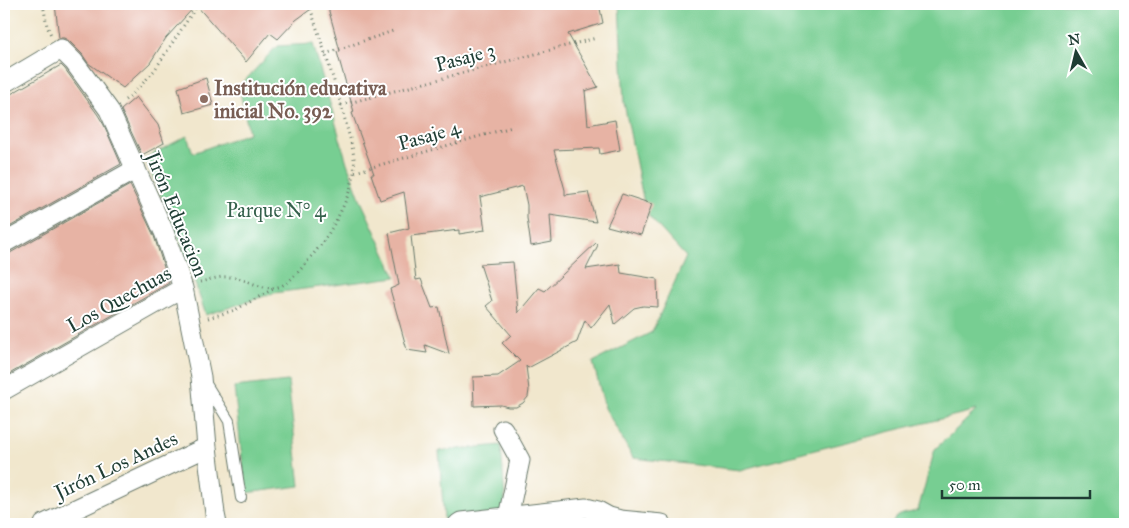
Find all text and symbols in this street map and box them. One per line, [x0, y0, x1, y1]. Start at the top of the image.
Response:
north arrow [1052, 28, 1102, 78]
text: N [1067, 30, 1081, 49]
street label: Pasaje 3 [433, 38, 497, 76]
place label: Institución educativa inicial No. 392 [214, 76, 387, 124]
marker: Institución educativa inicial No. 392 [198, 93, 210, 105]
street label: Pasaje 4 [395, 114, 464, 155]
street label: Jirón Educacion [139, 146, 213, 281]
park label: Parque N° 4 [226, 198, 327, 223]
street label: Los Quechuas [63, 260, 175, 338]
street label: Jirón Los Andes [49, 426, 182, 506]
scale bar [942, 468, 1089, 500]
text: 50 m [949, 476, 981, 494]

